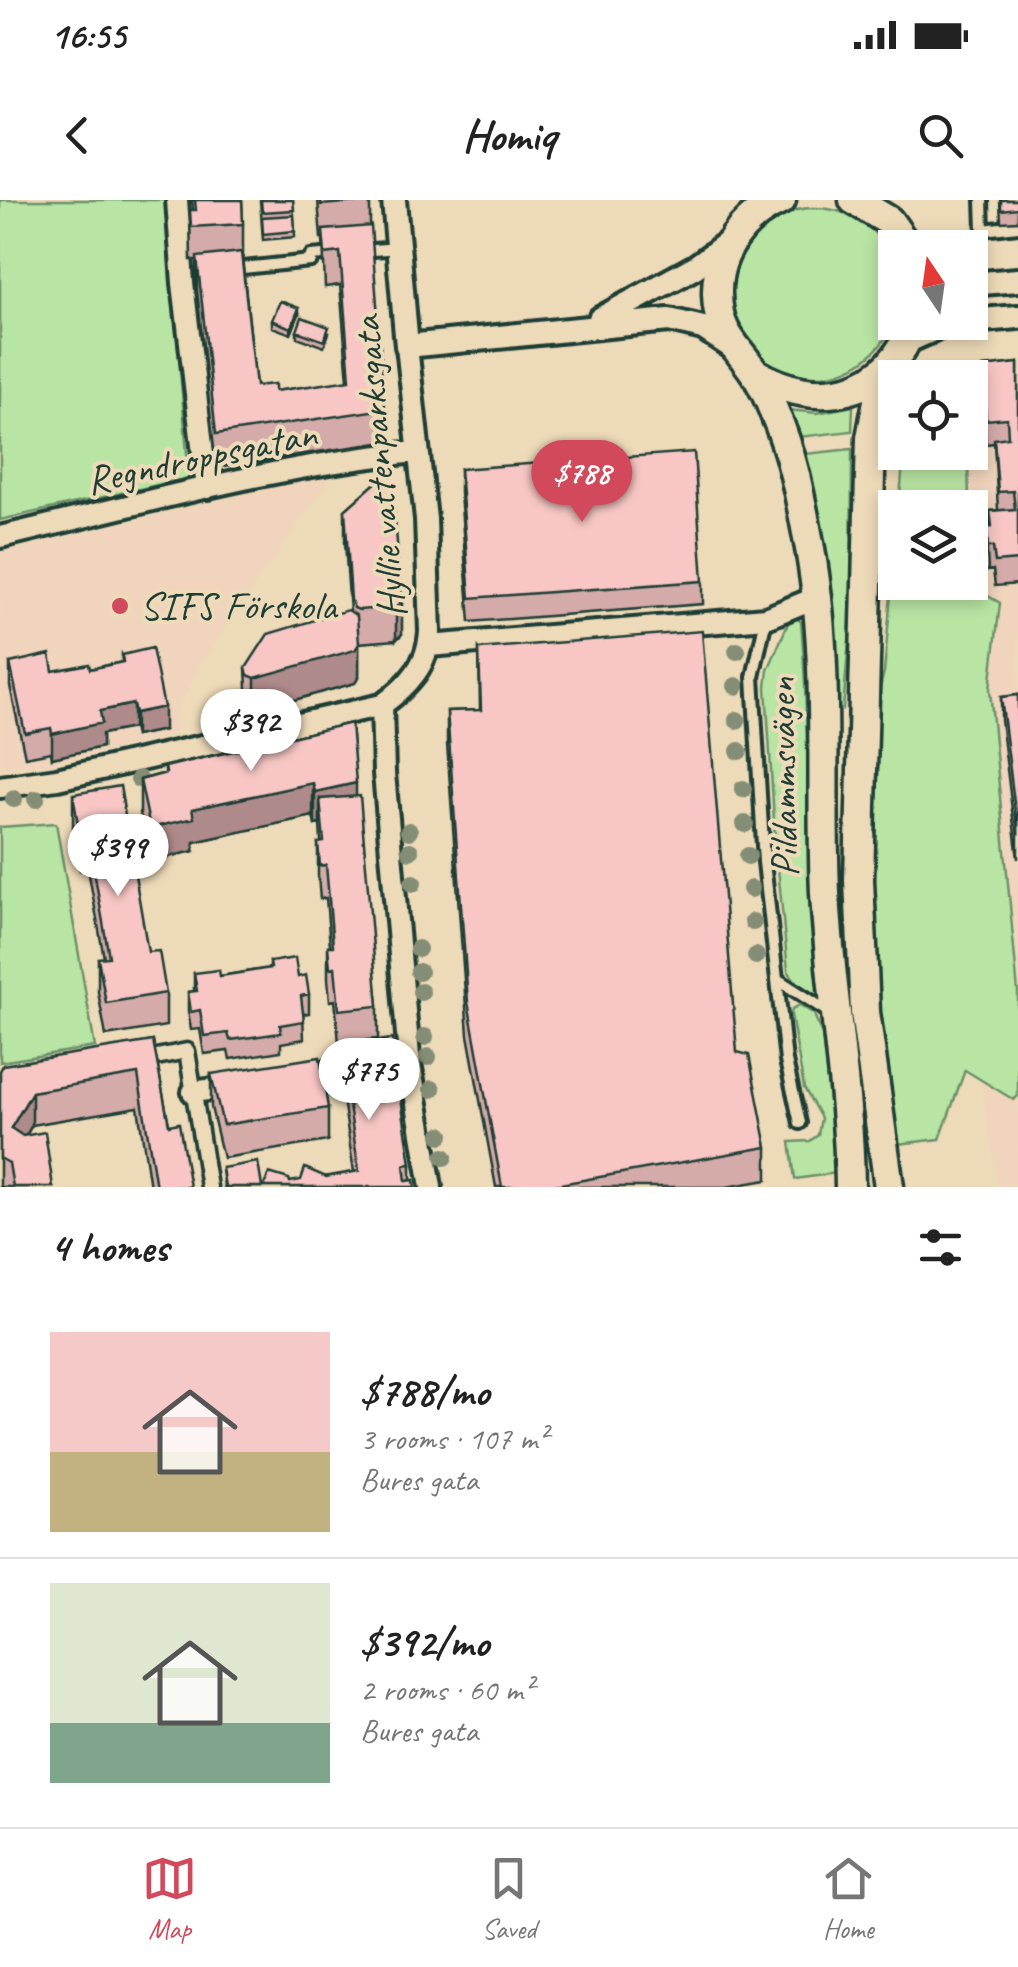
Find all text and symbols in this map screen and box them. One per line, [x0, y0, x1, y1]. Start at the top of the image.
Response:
text: 16:55 [50, 12, 126, 59]
text: Homiq [462, 107, 556, 164]
icon: back [50, 108, 105, 163]
icon: search [913, 108, 968, 163]
north arrow [878, 230, 988, 340]
map controls [878, 230, 988, 600]
street label: Hyllie vattenparksgata [341, 312, 417, 620]
button: locate [878, 360, 988, 470]
street label: Regndroppsgatan [81, 408, 321, 506]
pin: $788 [523, 440, 641, 525]
text: $788 [553, 452, 611, 493]
button: layers [878, 490, 988, 600]
place label: SIFS Förskola [140, 581, 339, 631]
marker: SIFS Förskola [109, 595, 131, 617]
street label: Pildammsvägen [756, 676, 810, 877]
pin: $392 [192, 689, 310, 774]
text: $392 [222, 701, 280, 742]
pin: $399 [59, 814, 177, 899]
text: $399 [90, 826, 146, 867]
pin: $775 [310, 1038, 428, 1123]
text: $775 [341, 1050, 397, 1091]
icon: filters [913, 1220, 968, 1275]
text: 4 homes [50, 1221, 169, 1274]
text: $788/mo [360, 1365, 489, 1418]
icon: home [130, 1372, 250, 1492]
text: 3 rooms · 107 m² [360, 1418, 547, 1459]
text: Bures gata [360, 1459, 478, 1500]
text: $392/mo [360, 1616, 489, 1669]
icon: home [130, 1623, 250, 1743]
text: 2 rooms · 60 m² [360, 1669, 533, 1710]
text: Bures gata [360, 1710, 478, 1751]
tab: Map [142, 1851, 197, 1946]
tab: Saved [481, 1851, 536, 1946]
tab: Home [821, 1851, 876, 1946]

